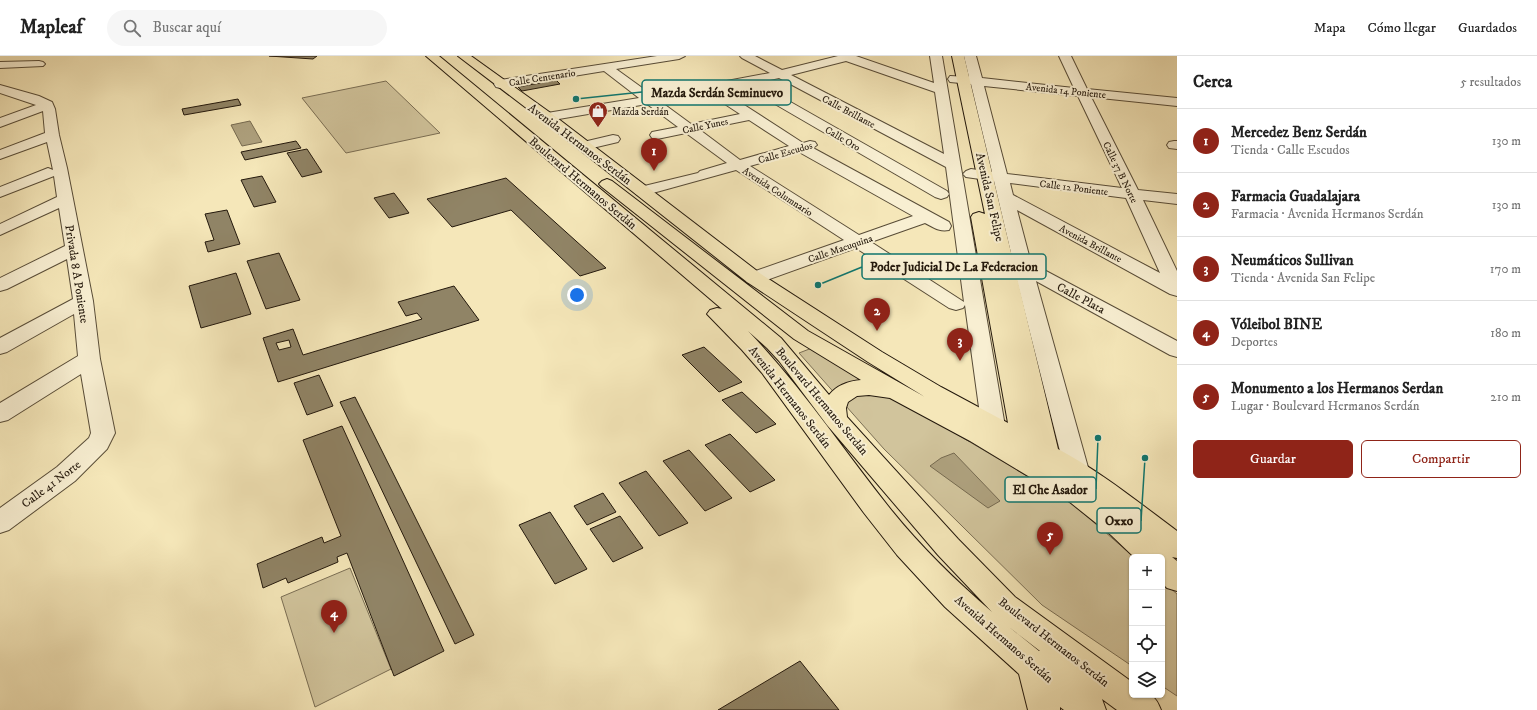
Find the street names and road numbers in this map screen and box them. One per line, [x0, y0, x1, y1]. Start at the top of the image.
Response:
street label: Calle Centenario [508, 67, 576, 89]
street label: Avenida 14 Poniente [1025, 81, 1106, 101]
street label: Calle Brillante [820, 93, 877, 131]
street label: Avenida Hermanos Serdán [525, 101, 635, 189]
street label: Calle Yunes [681, 115, 730, 137]
street label: Calle Oro [823, 124, 862, 154]
street label: Boulevard Hermanos Serdán [526, 134, 640, 233]
street label: Calle Escudos [757, 139, 814, 166]
street label: Calle 37 B Norte [1100, 140, 1140, 205]
street label: Avenida San Felipe [972, 151, 1007, 243]
street label: Avenida Columnario [740, 165, 815, 219]
street label: Calle 12 Poniente [1039, 178, 1109, 198]
street label: Avenida Brillante [1057, 222, 1124, 265]
street label: Privada 8 A Poniente [61, 224, 92, 324]
street label: Calle Macuquina [806, 232, 875, 266]
street label: Calle Plata [1054, 280, 1108, 318]
street label: Avenida Hermanos Serdán [745, 343, 835, 452]
street label: Boulevard Hermanos Serdán [772, 344, 872, 459]
street label: Calle 41 Norte [19, 457, 84, 512]
street label: Avenida Hermanos Serdán [951, 592, 1057, 687]
street label: Boulevard Hermanos Serdán [995, 595, 1113, 691]

